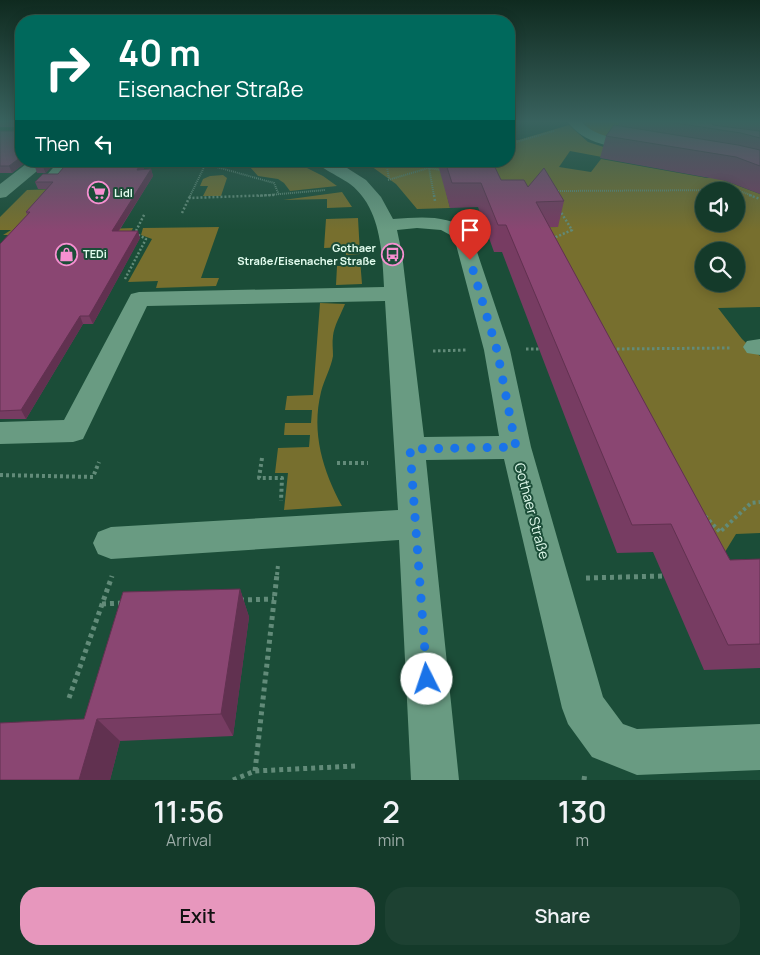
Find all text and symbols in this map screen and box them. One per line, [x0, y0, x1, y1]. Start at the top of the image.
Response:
text: 40 m [118, 29, 201, 77]
icon: right [35, 35, 100, 100]
text: Eisenacher Straße [118, 74, 304, 104]
icon: left [90, 130, 118, 158]
text: Then [35, 131, 80, 157]
supermarket icon: Lidl [86, 181, 110, 205]
map controls [695, 182, 745, 292]
button: sound [695, 182, 745, 232]
place label: Lidl [114, 185, 133, 200]
pin [449, 209, 491, 260]
icon: arrive [456, 216, 484, 244]
place label: Gothaer Straße/Eisenacher Straße [237, 240, 377, 268]
shop icon: TEDi [55, 242, 79, 266]
bus stop icon: Gothaer Straße/Eisenacher Straße [380, 242, 404, 266]
button: search [695, 242, 745, 292]
place label: TEDi [83, 246, 107, 261]
street label: Gothaer Straße [510, 460, 555, 561]
position arrow [400, 652, 452, 704]
text: 11:56 [153, 791, 225, 832]
text: 2 [382, 791, 400, 832]
text: 130 [558, 791, 607, 832]
text: Arrival [166, 829, 212, 851]
text: min [378, 829, 405, 851]
text: m [575, 829, 589, 851]
button: Exit [20, 887, 375, 945]
button: Share [385, 887, 740, 945]

